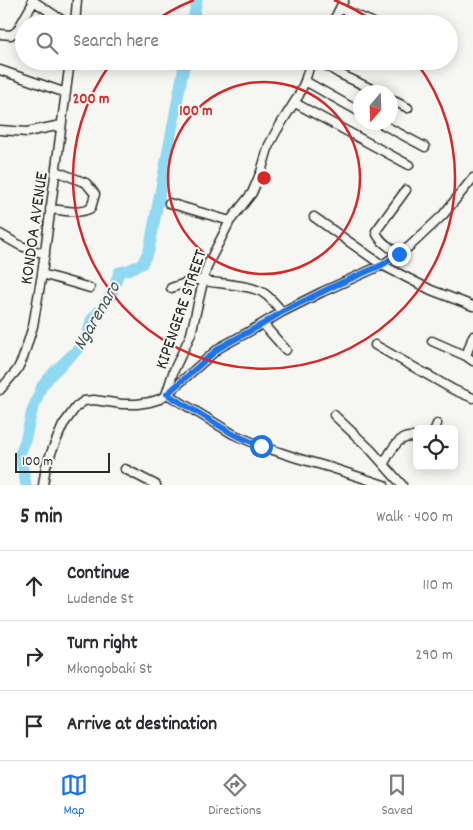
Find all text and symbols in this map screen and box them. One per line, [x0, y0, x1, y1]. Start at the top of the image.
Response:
search box [15, 15, 458, 70]
icon: search [33, 29, 61, 57]
text: Search here [73, 29, 159, 56]
north arrow [353, 85, 398, 130]
text: 200 m [73, 89, 109, 111]
text: 100 m [179, 101, 213, 123]
centre of rings [255, 169, 273, 187]
street label: KONDOA AVENUE [15, 170, 56, 286]
route end [388, 243, 411, 266]
street label: KIPENGERE STREET [150, 247, 215, 373]
water label: Ngarenaro [68, 276, 129, 356]
map controls [413, 425, 458, 470]
button: locate [413, 425, 458, 470]
route start [250, 435, 273, 458]
scale bar [15, 450, 110, 473]
text: 100 m [22, 452, 53, 472]
text: 5 min [20, 503, 63, 533]
text: Walk · 400 m [376, 506, 453, 529]
text: Continue [67, 561, 129, 588]
icon: ahead [20, 572, 48, 600]
text: 110 m [423, 574, 453, 597]
text: Ludende St [67, 588, 134, 611]
text: Turn right [67, 631, 138, 658]
icon: right [20, 642, 48, 670]
text: 290 m [415, 644, 453, 667]
text: Mkongobaki St [67, 658, 152, 681]
icon: arrive [20, 712, 48, 740]
text: Arrive at destination [67, 712, 217, 739]
tab: Map [60, 771, 88, 821]
tab: Directions [208, 771, 261, 821]
tab: Saved [382, 771, 413, 821]

